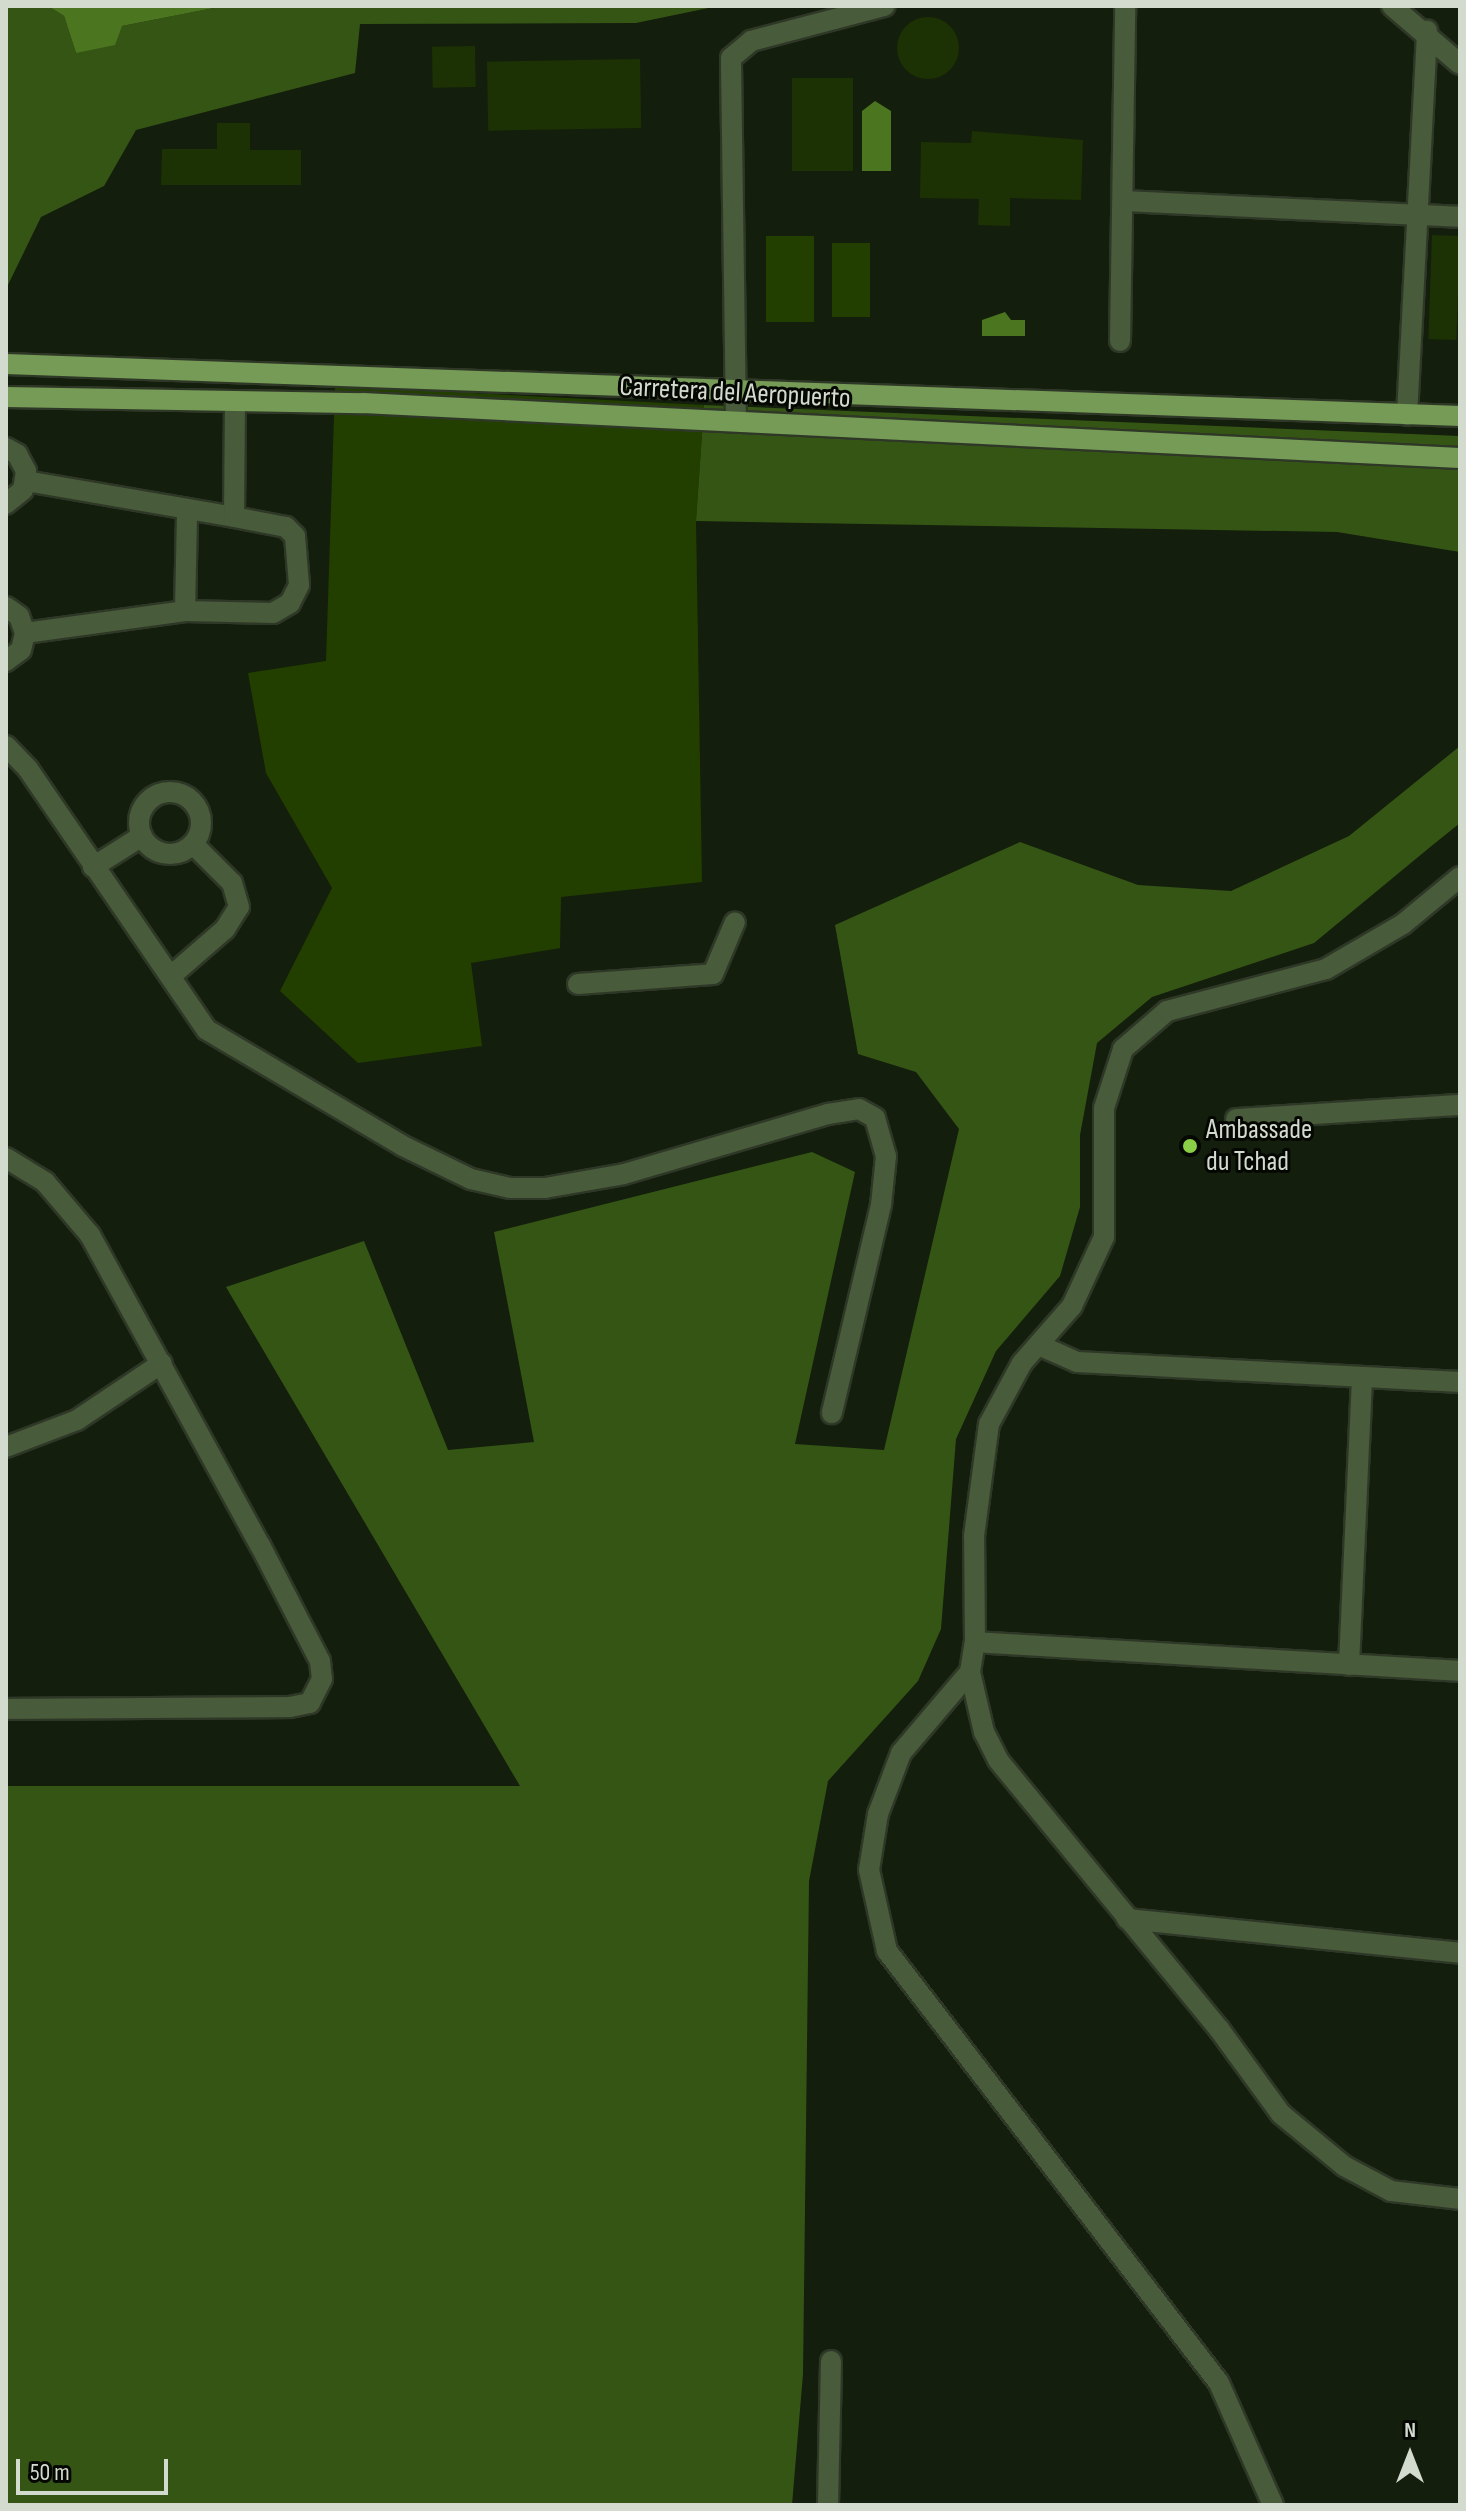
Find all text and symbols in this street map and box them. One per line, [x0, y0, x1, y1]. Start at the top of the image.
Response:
street label: Carretera del Aeropuerto [619, 370, 851, 416]
place label: Ambassade du Tchad [1206, 1113, 1312, 1179]
marker: Ambassade du Tchad [1181, 1137, 1199, 1155]
north arrow [1370, 2415, 1450, 2495]
text: N [1404, 2417, 1416, 2444]
scale bar [20, 2443, 172, 2493]
text: 50 m [30, 2458, 70, 2487]

